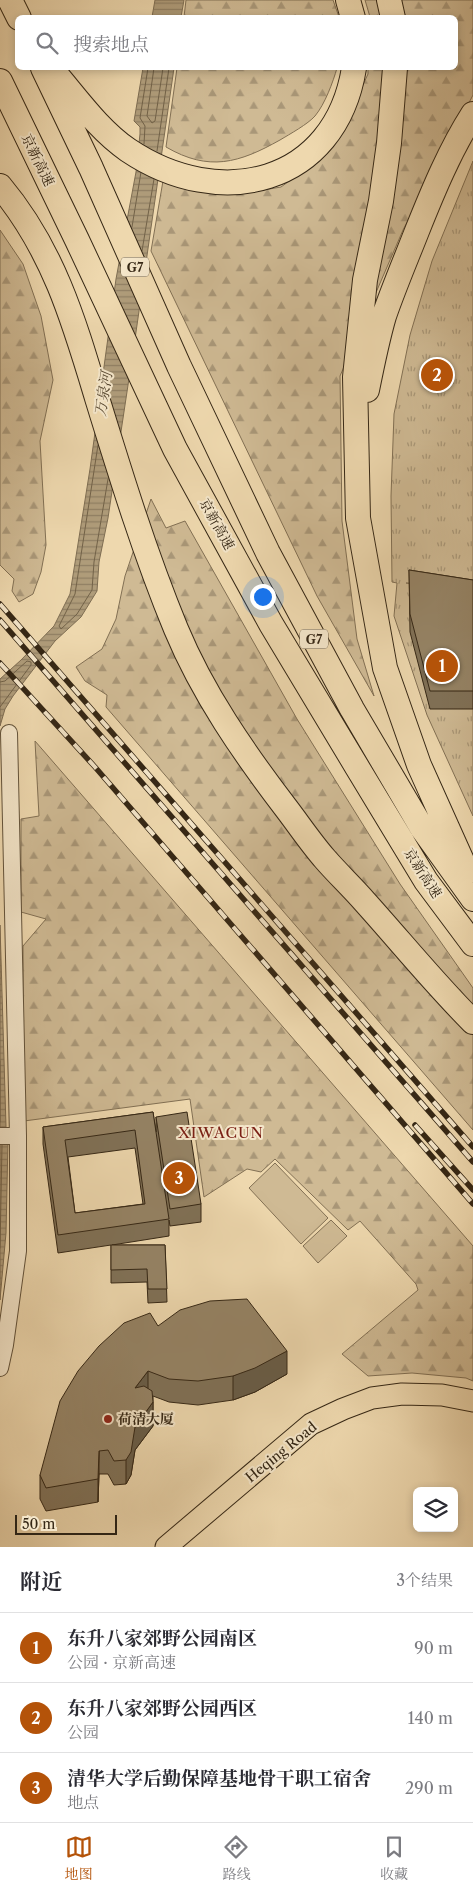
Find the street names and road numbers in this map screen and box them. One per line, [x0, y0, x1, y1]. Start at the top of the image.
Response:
street label: 京新高速 [18, 131, 58, 189]
road number: G7 [121, 258, 149, 276]
street label: 京新高速 [196, 495, 238, 553]
road number: G7 [300, 630, 328, 648]
street label: 京新高速 [400, 845, 446, 901]
street label: Heqing Road [242, 1417, 321, 1486]

